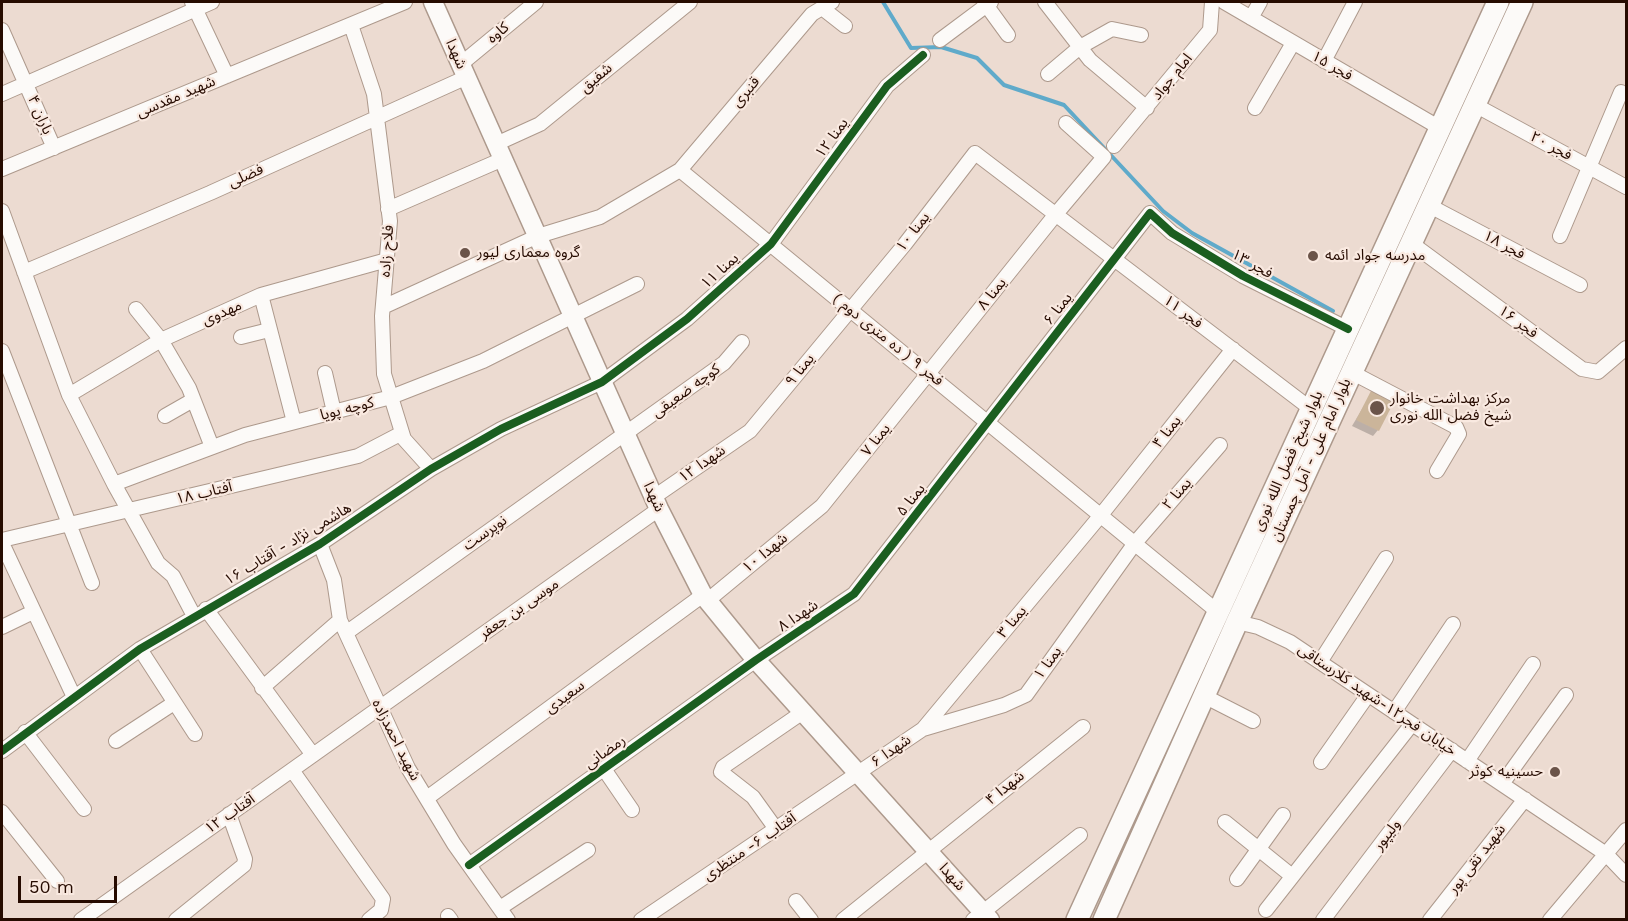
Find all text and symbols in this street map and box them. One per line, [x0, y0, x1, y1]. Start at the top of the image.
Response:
street label: کاوه [483, 19, 513, 47]
street label: شهدا [441, 36, 471, 72]
street label: فجر ۱۵ [1308, 47, 1356, 85]
street label: امام جواد [1148, 50, 1196, 104]
street label: شفیق [576, 59, 616, 97]
street label: شهید مقدسی [134, 72, 218, 122]
street label: قنبری [728, 73, 764, 111]
street label: باران ۴ [23, 93, 57, 137]
street label: یمنا ۱۲ [812, 115, 852, 161]
street label: فجر ۲۰ [1527, 128, 1575, 164]
street label: فضلی [226, 160, 266, 192]
street label: یمنا ۱۰ [892, 209, 934, 255]
street label: فلاح زاده [376, 224, 398, 278]
street label: فجر ۱۸ [1480, 227, 1528, 263]
place label: گروه معماری لیور [477, 244, 580, 262]
street label: فجر ۱۳ [1228, 245, 1276, 283]
marker: گروه معماری لیور [458, 246, 472, 260]
place label: مدرسه جواد ائمه [1325, 247, 1425, 265]
street label: یمنا ۱۱ [697, 249, 743, 293]
marker: مدرسه جواد ائمه [1306, 249, 1320, 263]
street label: یمنا ۸ [974, 274, 1010, 314]
street label: یمنا ۶ [1040, 289, 1076, 329]
street label: فجر ۹ ( ده متری دوم ) [829, 290, 947, 390]
street label: فجر ۱۱ [1160, 291, 1206, 333]
street label: مهدوی [199, 296, 245, 330]
street label: فجر ۱۶ [1495, 302, 1541, 342]
street label: یمنا ۹ [782, 350, 818, 390]
street label: کوچه ضعیقی [648, 360, 724, 422]
street label: بلوار امام علی - آمل چمستان [1267, 376, 1355, 544]
street label: بلوار شیخ فضل الله نوری [1249, 388, 1327, 534]
place label: مرکز بهداشت خانوار شیخ فضل الله نوری [1390, 390, 1512, 425]
street label: کوچه پویا [318, 394, 376, 424]
marker: مرکز بهداشت خانوار شیخ فضل الله نوری [1368, 399, 1386, 417]
street label: یمنا ۴ [1149, 412, 1185, 452]
street label: یمنا ۷ [858, 420, 894, 460]
street label: شهدا ۱۲ [675, 441, 729, 487]
street label: یمنا ۲ [1158, 474, 1196, 514]
street label: آفتاب ۱۸ [174, 478, 234, 508]
street label: شهدا [639, 479, 669, 515]
street label: یمنا ۵ [893, 480, 929, 520]
street label: هاشمی نژاد - آقتاب ۱۶ [221, 499, 355, 589]
street label: نوپرست [460, 512, 510, 554]
street label: شهدا ۱۰ [739, 529, 791, 577]
street label: موسی بن جعفر [476, 575, 562, 643]
street label: شهدا ۸ [774, 596, 822, 636]
street label: یمنا ۳ [993, 602, 1031, 642]
street label: خيابان فجر۱۲-شهيد كلارستاقی [1294, 640, 1460, 760]
street label: یمنا ۱ [1030, 643, 1066, 683]
street label: سعیدی [542, 677, 588, 717]
street label: شهید احمدزاده [368, 696, 424, 784]
street label: رمضانی [581, 731, 629, 773]
street label: شهدا ۶ [868, 731, 914, 771]
place label: حسینیه کوثر [1469, 763, 1543, 781]
marker: حسینیه کوثر [1548, 765, 1562, 779]
street label: شهدا ۴ [982, 767, 1028, 809]
street label: آفتاب ۱۲ [201, 790, 259, 838]
street label: آفتاب ۶- منتظری [700, 809, 800, 885]
street label: ولیپور [1369, 816, 1405, 854]
street label: شهید تقی پور [1444, 821, 1510, 897]
street label: شهدا [935, 859, 969, 895]
scale bar [21, 864, 120, 902]
text: 50 m [29, 876, 74, 897]

